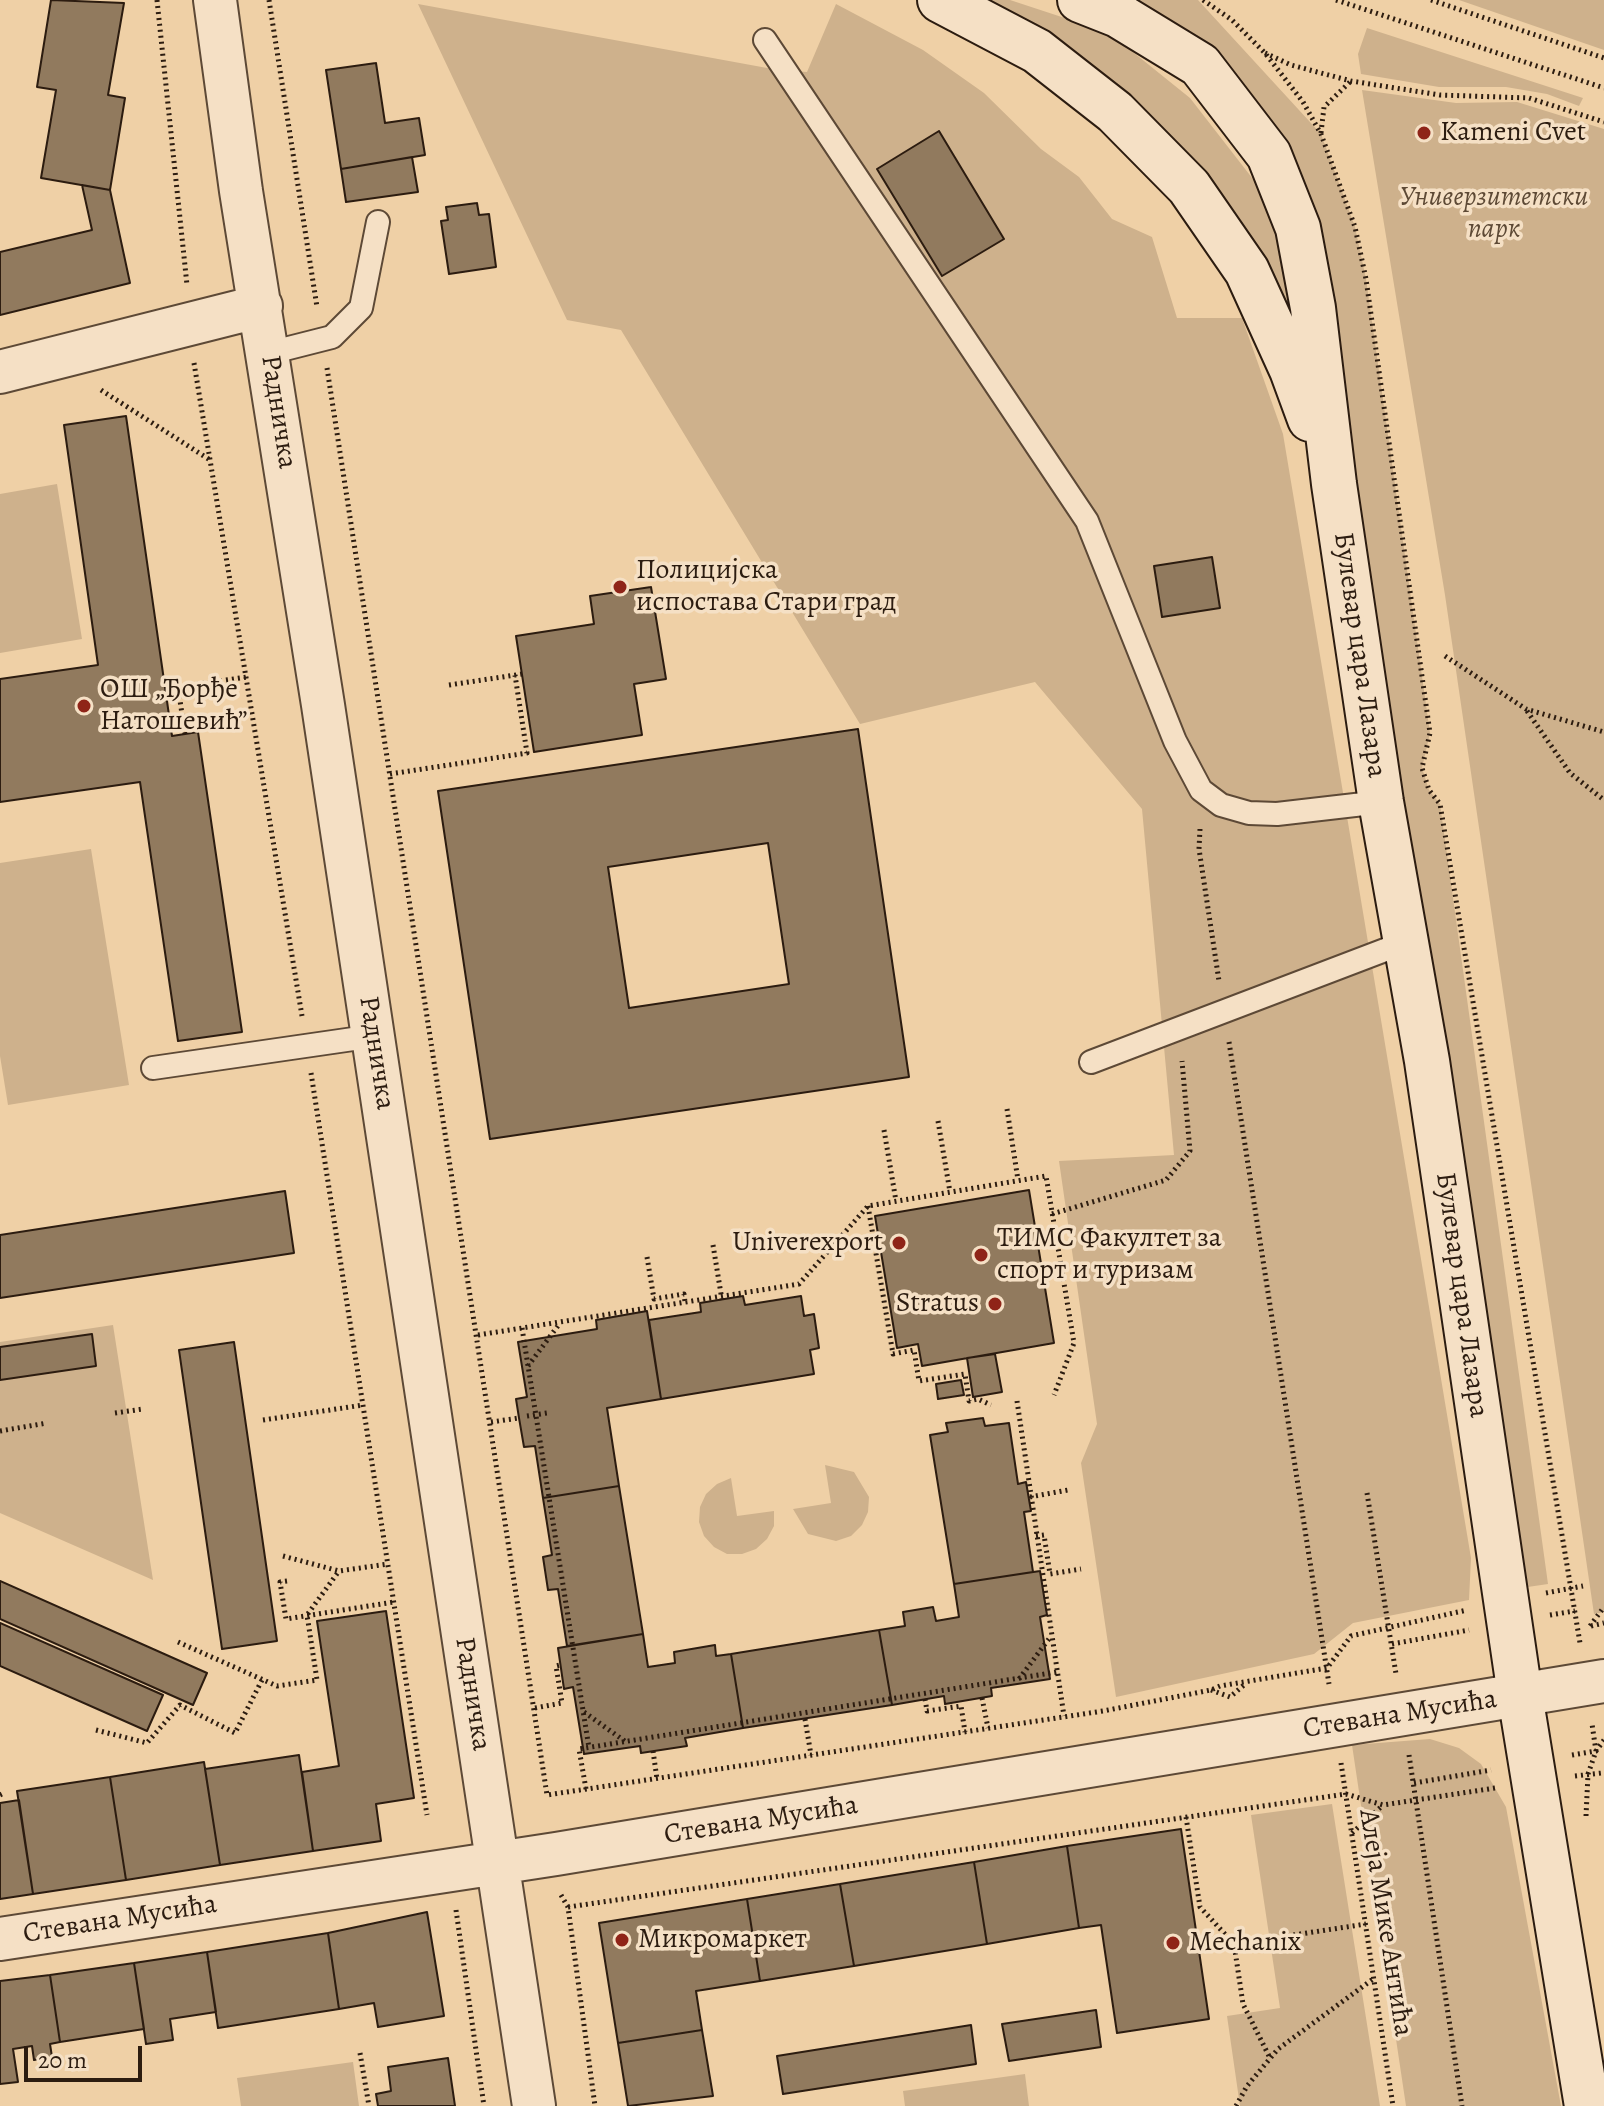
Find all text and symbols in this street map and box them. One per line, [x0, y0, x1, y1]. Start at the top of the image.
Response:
place label: Kameni Cvet [1440, 116, 1586, 150]
marker: Kameni Cvet [1415, 124, 1433, 142]
park label: Универзитетски парк [1400, 181, 1588, 247]
street label: Радничка [252, 353, 304, 471]
street label: Булевар цара Лазара [1325, 530, 1393, 780]
place label: Полицијска испостава Стари град [636, 554, 896, 620]
marker: Полицијска испостава Стари град [611, 578, 629, 596]
place label: ОШ „Ђорђе Натошевић” [100, 673, 247, 739]
marker: ОШ „Ђорђе Натошевић” [75, 697, 93, 715]
street label: Радничка [350, 994, 402, 1112]
street label: Булевар цара Лазара [1427, 1170, 1495, 1420]
place label: ТИМС Факултет за спорт и туризам [997, 1222, 1222, 1288]
place label: Univerexport [732, 1226, 883, 1260]
marker: Univerexport [890, 1234, 908, 1252]
marker: ТИМС Факултет за спорт и туризам [972, 1246, 990, 1264]
place label: Stratus [896, 1287, 979, 1321]
marker: Stratus [986, 1295, 1004, 1313]
street label: Радничка [446, 1635, 498, 1753]
street label: Стевана Мусића [1301, 1683, 1499, 1747]
street label: Стевана Мусића [662, 1789, 860, 1853]
street label: Алеја Мике Антића [1350, 1807, 1420, 2039]
street label: Стевана Мусића [21, 1888, 219, 1952]
place label: Микромаркет [638, 1923, 807, 1957]
place label: Mechanix [1189, 1926, 1301, 1960]
marker: Микромаркет [613, 1931, 631, 1949]
marker: Mechanix [1164, 1934, 1182, 1952]
scale bar [28, 2030, 146, 2080]
text: 20 m [38, 2044, 87, 2076]

